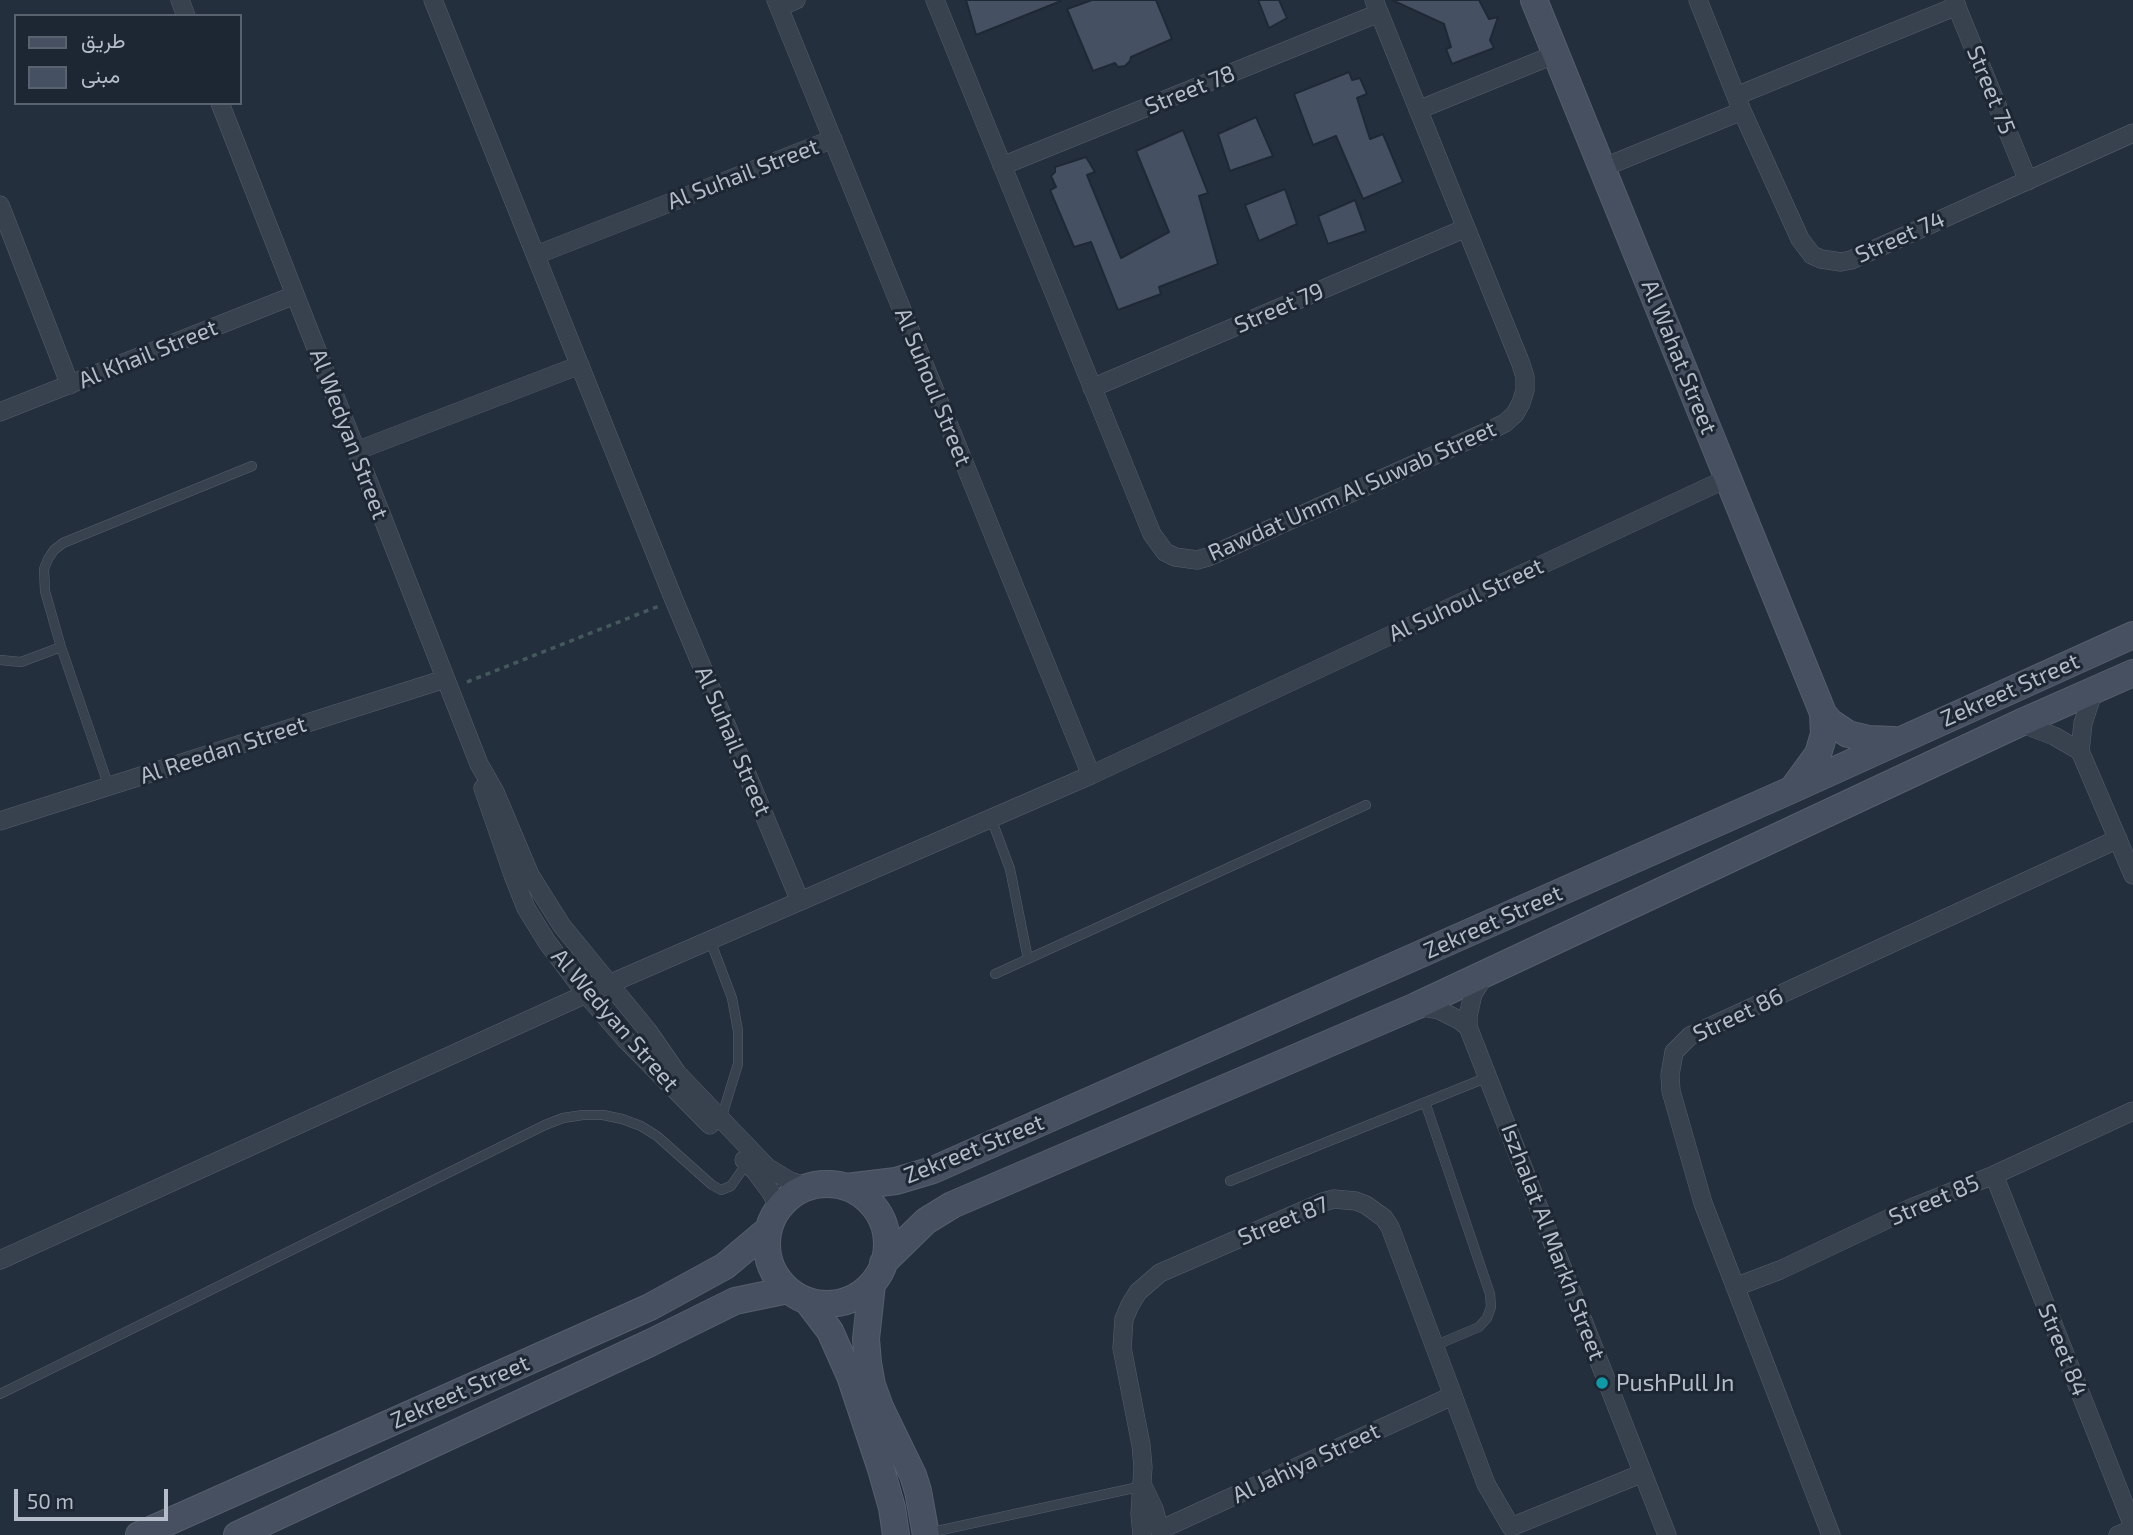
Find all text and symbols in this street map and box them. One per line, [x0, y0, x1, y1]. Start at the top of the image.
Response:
legend [14, 14, 242, 105]
text: طريق [81, 27, 126, 52]
street label: Street 75 [1961, 42, 2021, 138]
street label: Street 78 [1141, 59, 1239, 121]
text: مبنى [81, 62, 120, 87]
street label: Al Suhail Street [663, 132, 823, 216]
street label: Street 74 [1851, 205, 1949, 269]
street label: Al Wahat Street [1635, 276, 1723, 438]
street label: Street 79 [1230, 277, 1328, 339]
street label: Al Suhoul Street [889, 304, 977, 470]
street label: Al Khail Street [74, 314, 222, 394]
street label: Al Wedyan Street [304, 345, 394, 523]
street label: Rawdat Umm Al Suwab Street [1204, 415, 1500, 567]
street label: Al Suhoul Street [1384, 552, 1548, 648]
street label: Zekreet Street [1937, 647, 2083, 733]
street label: Al Suhail Street [689, 662, 777, 820]
street label: Al Reedan Street [136, 710, 310, 790]
street label: Zekreet Street [1420, 879, 1566, 965]
street label: Al Wedyan Street [545, 943, 685, 1097]
street label: Street 86 [1689, 982, 1787, 1048]
street label: Zekreet Street [900, 1108, 1048, 1190]
street label: Iszhalat Al Markh Street [1495, 1120, 1611, 1364]
street label: Street 85 [1885, 1169, 1983, 1231]
street label: Street 87 [1234, 1190, 1332, 1252]
street label: Street 84 [2032, 1300, 2094, 1400]
street label: Zekreet Street [387, 1349, 533, 1435]
place label: PushPull Jn [1616, 1369, 1734, 1397]
marker: PushPull Jn [1594, 1375, 1610, 1391]
street label: Al Jahiya Street [1228, 1417, 1384, 1509]
scale bar [18, 1476, 172, 1520]
text: 50 m [27, 1488, 74, 1513]

